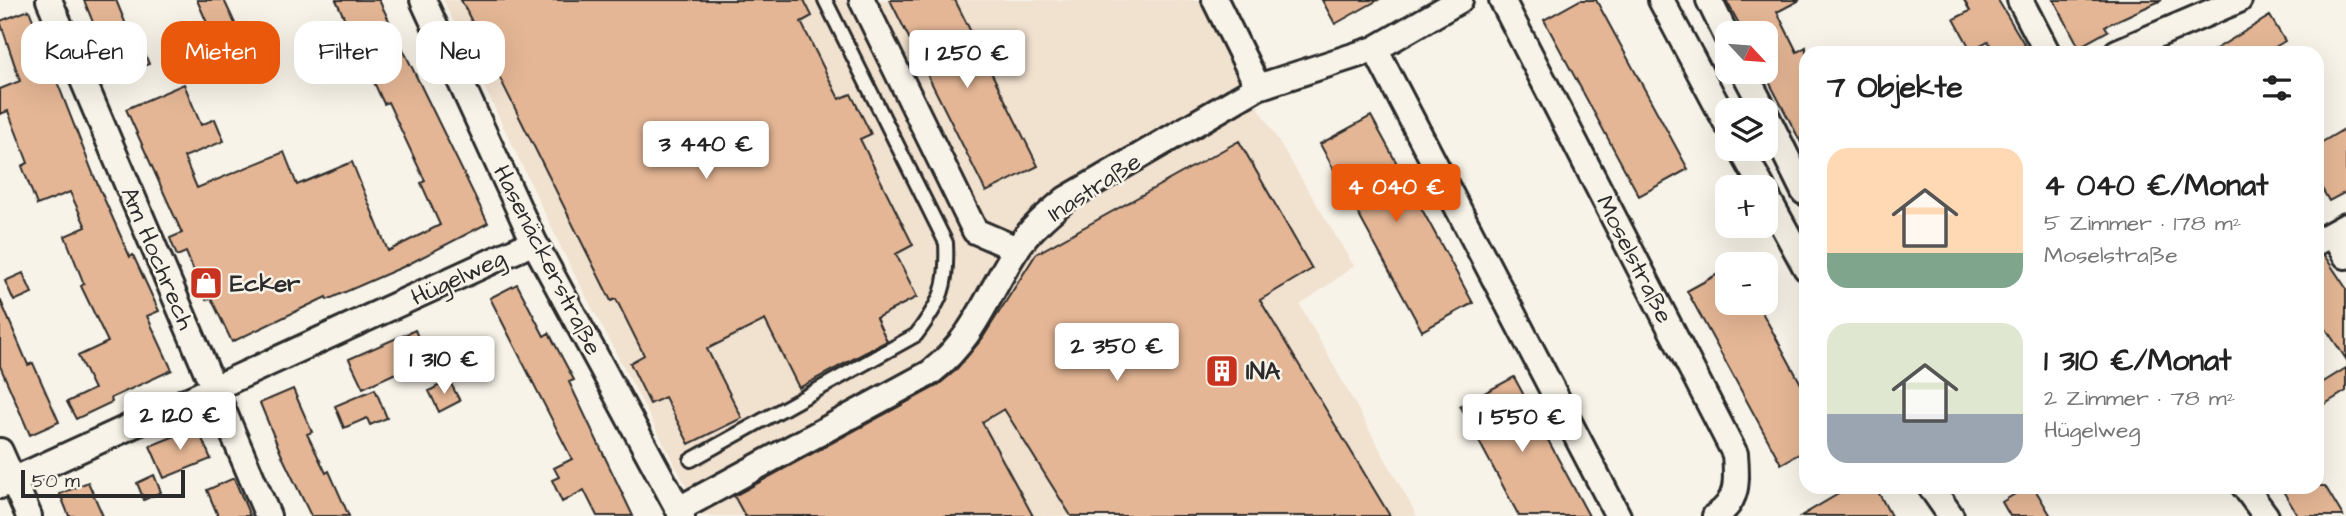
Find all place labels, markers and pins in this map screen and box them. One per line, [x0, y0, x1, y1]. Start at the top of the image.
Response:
pin: 1 250 € [902, 31, 1032, 90]
pin: 3 440 € [641, 122, 771, 181]
pin: 4 040 € [1331, 164, 1461, 224]
shop icon: Ecker [187, 264, 225, 302]
place label: Ecker [230, 267, 301, 301]
pin: 2 350 € [1052, 324, 1182, 383]
pin: 1 310 € [379, 336, 509, 396]
building icon: INA [1203, 352, 1241, 390]
place label: INA [1246, 355, 1281, 389]
pin: 2 120 € [115, 392, 245, 452]
pin: 1 550 € [1457, 394, 1587, 454]

